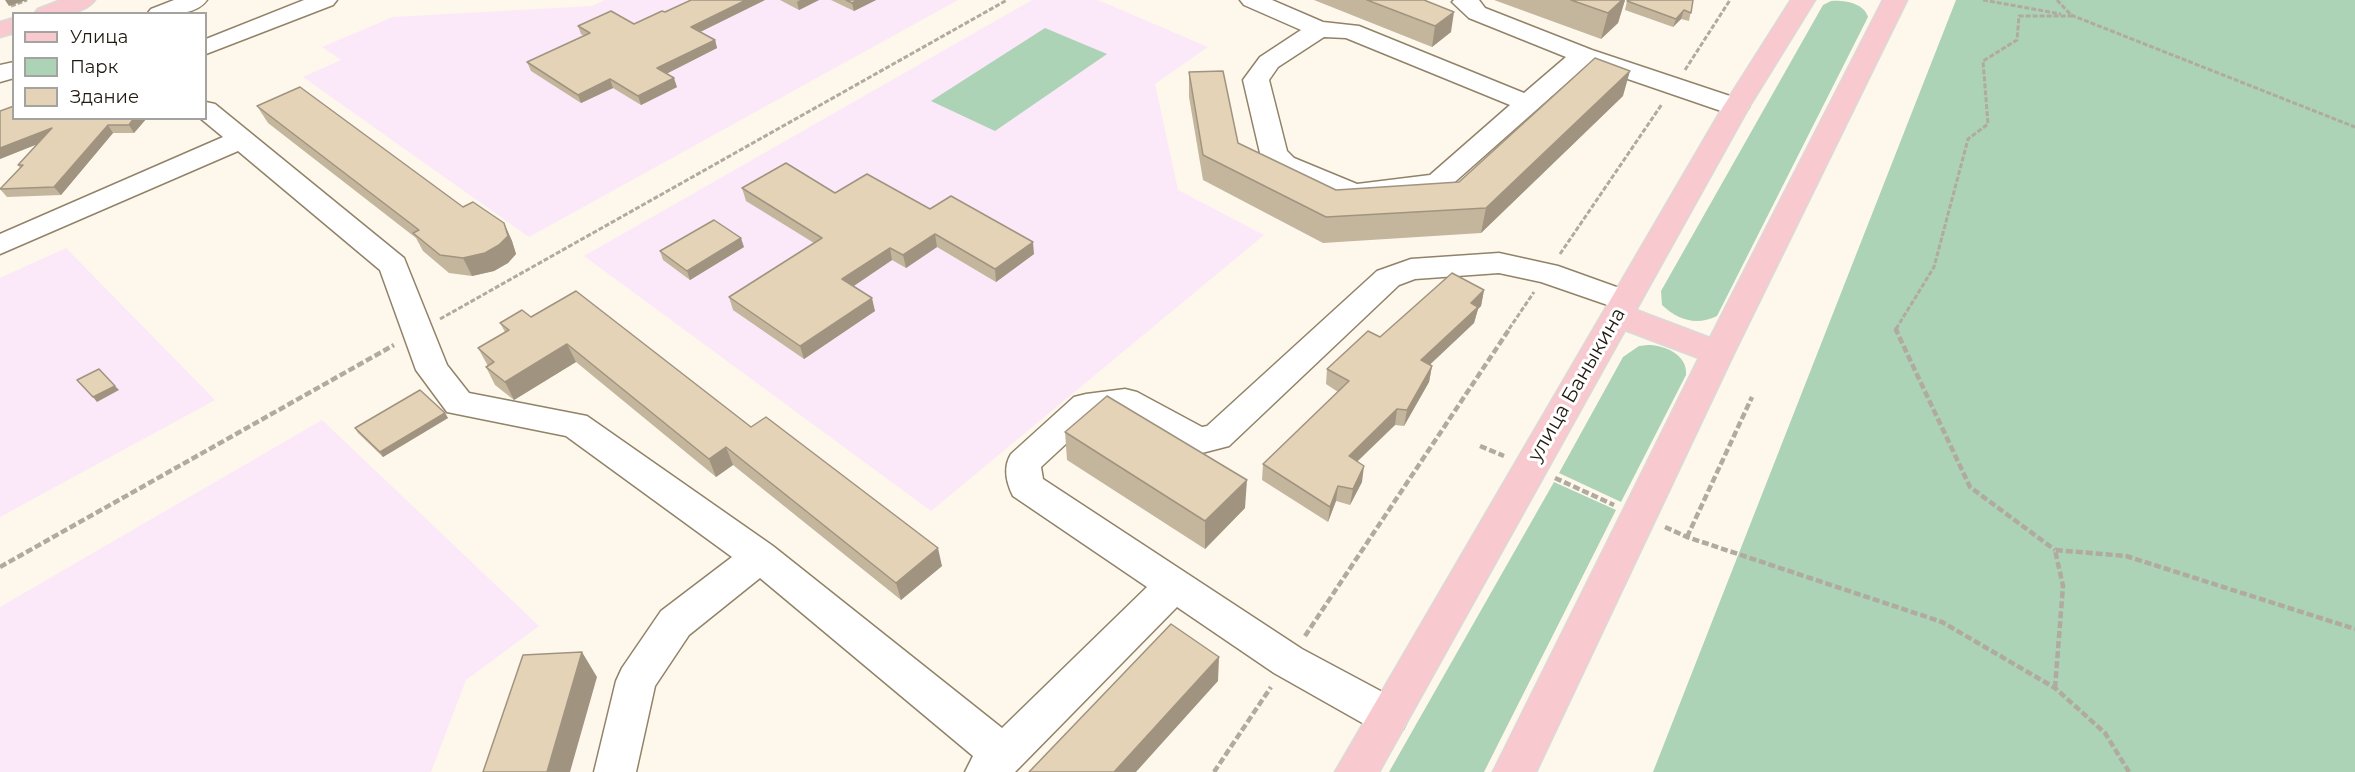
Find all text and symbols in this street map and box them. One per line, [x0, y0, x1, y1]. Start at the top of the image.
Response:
legend [12, 12, 207, 120]
text: Улица [70, 26, 128, 48]
text: Парк [70, 56, 118, 78]
text: Здание [70, 86, 139, 108]
street label: улица Баныкина [1523, 304, 1631, 466]

